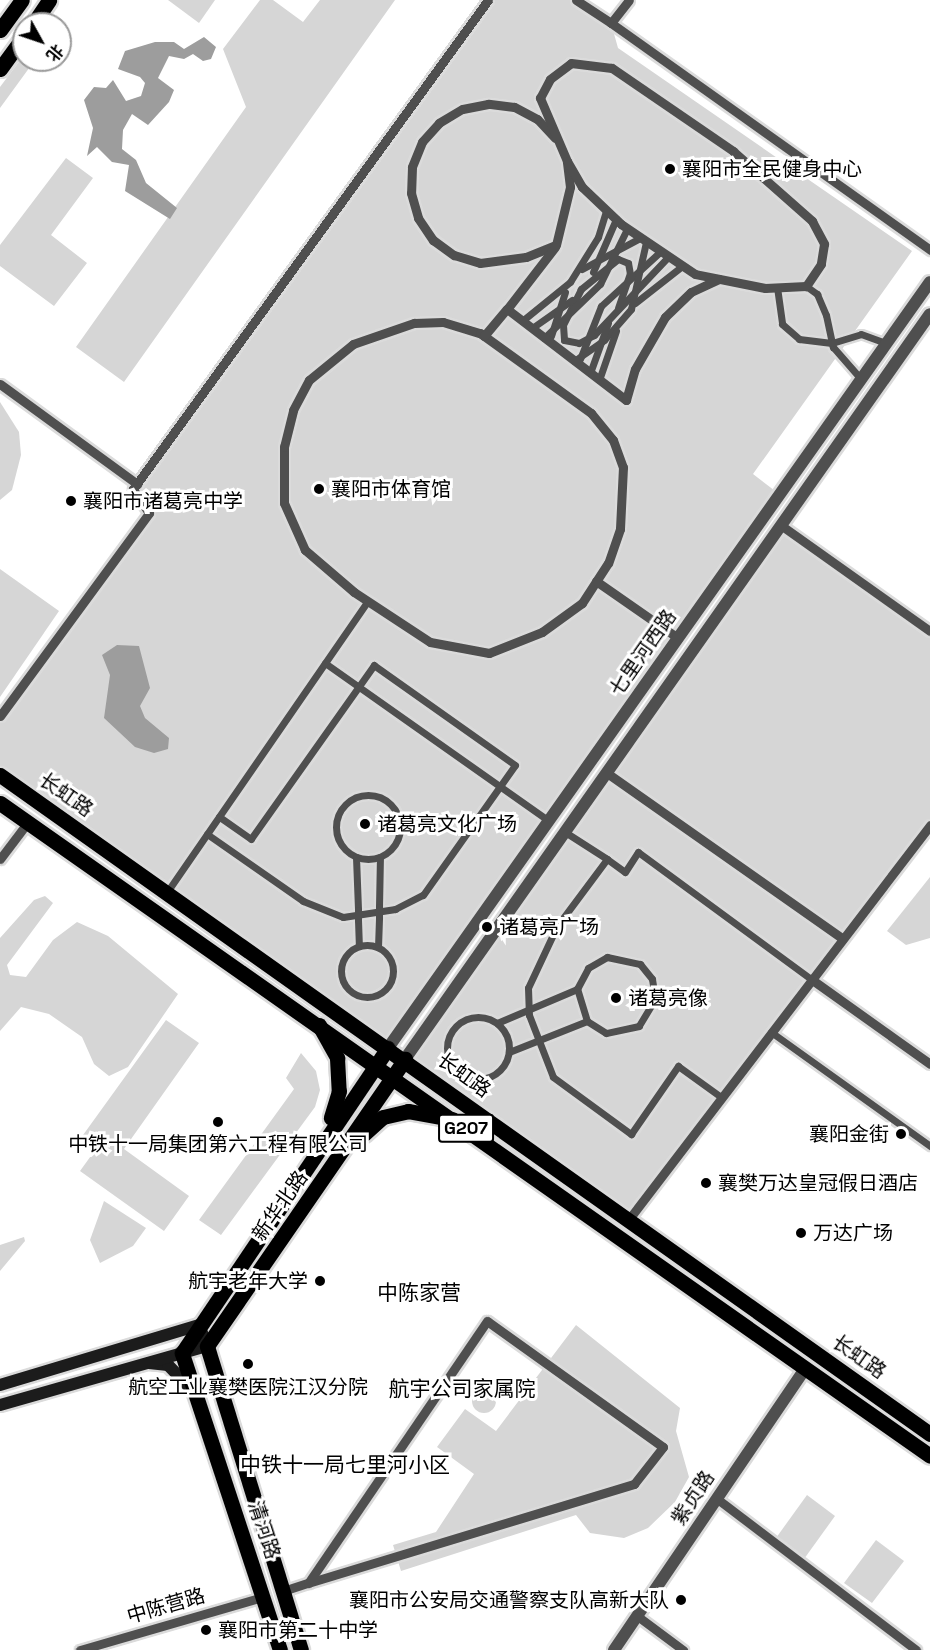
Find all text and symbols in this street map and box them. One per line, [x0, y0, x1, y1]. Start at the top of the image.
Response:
north arrow [12, 12, 72, 72]
text: 北 [41, 40, 68, 65]
place label: 襄阳市全民健身中心 [682, 157, 862, 181]
marker: 襄阳市全民健身中心 [663, 162, 677, 176]
place label: 襄阳市体育馆 [331, 477, 451, 501]
marker: 襄阳市体育馆 [312, 482, 326, 496]
place label: 襄阳市诸葛亮中学 [83, 489, 243, 513]
marker: 襄阳市诸葛亮中学 [64, 494, 78, 508]
street label: 七里河西路 [604, 605, 682, 701]
street label: 长虹路 [35, 768, 97, 822]
place label: 诸葛亮文化广场 [377, 812, 517, 836]
marker: 诸葛亮文化广场 [358, 817, 372, 831]
place label: 诸葛亮广场 [499, 915, 599, 939]
marker: 诸葛亮广场 [480, 920, 494, 934]
place label: 诸葛亮像 [628, 986, 708, 1010]
marker: 诸葛亮像 [609, 991, 623, 1005]
street label: 长虹路 [433, 1048, 495, 1102]
road number: G207 [438, 1113, 494, 1143]
marker: 中铁十一局集团第六工程有限公司 [211, 1115, 225, 1129]
place label: 襄阳金街 [809, 1122, 889, 1146]
marker: 襄阳金街 [894, 1127, 908, 1141]
place label: 中铁十一局集团第六工程有限公司 [68, 1132, 368, 1156]
street label: 新华北路 [247, 1166, 313, 1246]
place label: 襄樊万达皇冠假日酒店 [718, 1171, 918, 1195]
marker: 襄樊万达皇冠假日酒店 [699, 1176, 713, 1190]
place label: 万达广场 [813, 1221, 893, 1245]
marker: 万达广场 [794, 1226, 808, 1240]
place label: 航宇老年大学 [188, 1269, 308, 1293]
marker: 航宇老年大学 [313, 1274, 327, 1288]
district label: 中陈家营 [377, 1280, 461, 1306]
street label: 长虹路 [828, 1330, 890, 1384]
marker: 航空工业襄樊医院江汉分院 [239, 1355, 257, 1373]
place label: 航空工业襄樊医院江汉分院 [128, 1375, 368, 1399]
district label: 航宇公司家属院 [389, 1376, 535, 1402]
district label: 中铁十一局七里河小区 [240, 1452, 450, 1478]
street label: 紫贞路 [666, 1466, 720, 1530]
street label: 清河路 [243, 1498, 285, 1562]
street label: 中陈营路 [124, 1583, 208, 1629]
place label: 襄阳市公安局交通警察支队高新大队 [349, 1588, 669, 1612]
marker: 襄阳市公安局交通警察支队高新大队 [674, 1593, 688, 1607]
place label: 襄阳市第二十中学 [218, 1618, 378, 1642]
marker: 襄阳市第二十中学 [199, 1623, 213, 1637]

